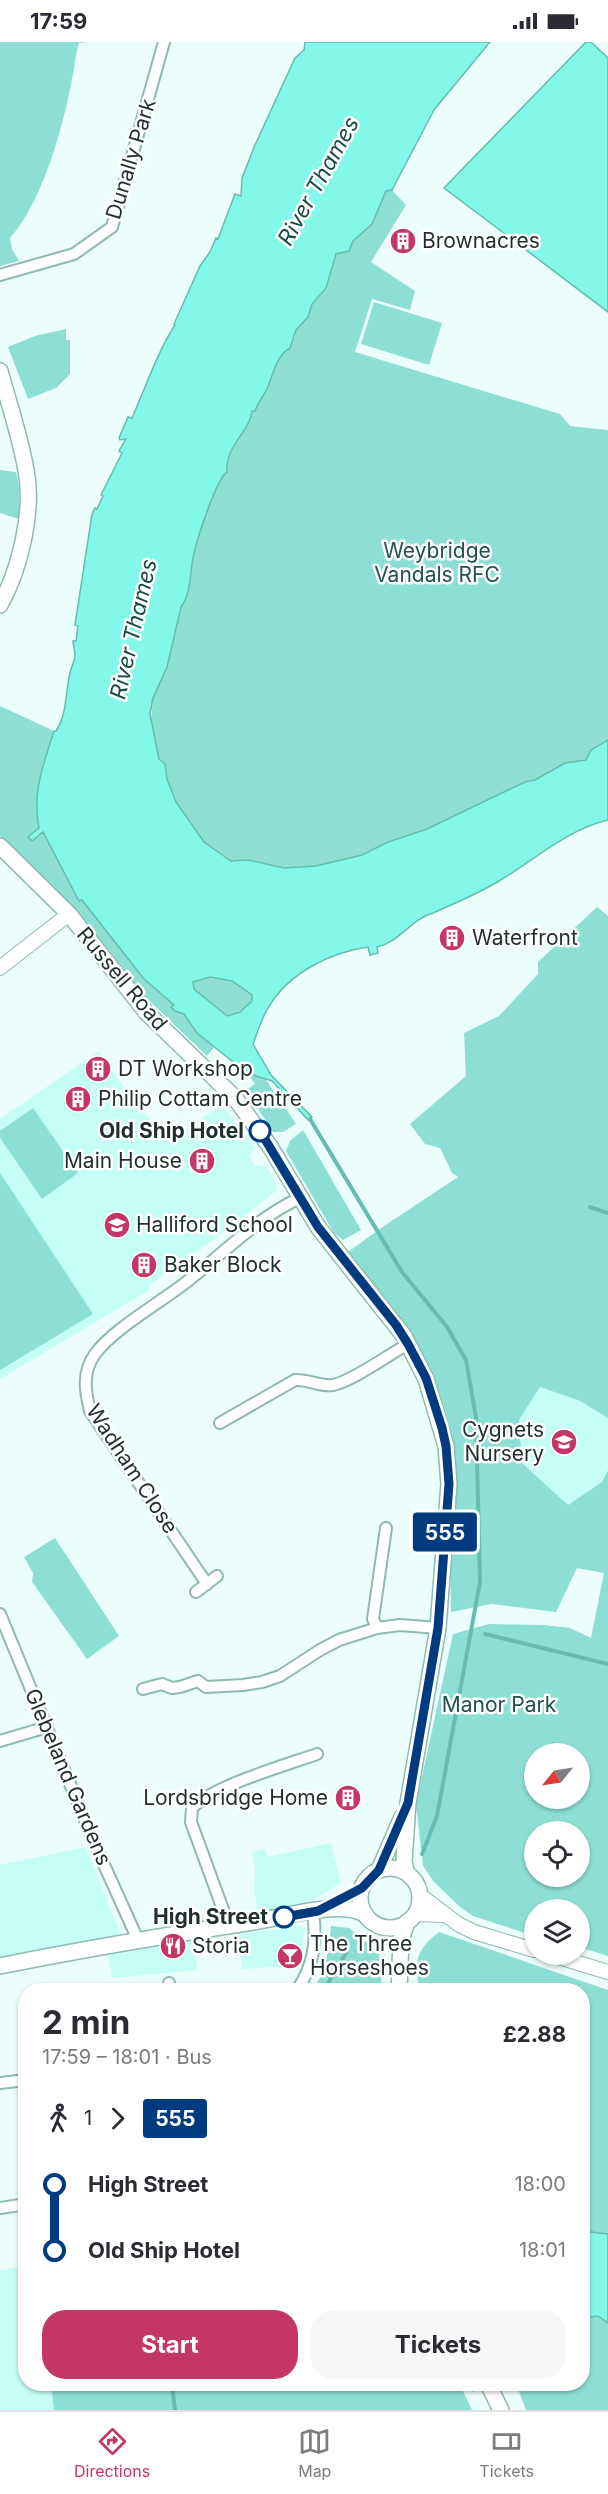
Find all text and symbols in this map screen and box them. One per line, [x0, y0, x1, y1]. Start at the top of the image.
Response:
text: 17:59 [30, 8, 87, 34]
street label: Dunally Park [100, 95, 161, 222]
water label: River Thames [272, 112, 364, 250]
building icon: Brownacres [388, 226, 418, 256]
place label: Brownacres [422, 228, 540, 253]
park label: Weybridge Vandals RFC [374, 538, 500, 587]
water label: River Thames [104, 556, 162, 702]
street label: Russell Road [72, 922, 173, 1035]
building icon: Waterfront [437, 923, 467, 953]
place label: Waterfront [472, 925, 578, 950]
building icon: DT Workshop [83, 1054, 113, 1084]
place label: DT Workshop [118, 1056, 253, 1081]
building icon: Philip Cottam Centre [63, 1084, 93, 1114]
place label: Philip Cottam Centre [98, 1086, 302, 1111]
place label: Old Ship Hotel [99, 1118, 244, 1143]
marker: Old Ship Hotel [249, 1120, 271, 1142]
building icon: Main House [187, 1146, 217, 1176]
place label: Main House [64, 1148, 182, 1173]
school or university icon: Halliford School [102, 1210, 132, 1240]
place label: Halliford School [136, 1212, 293, 1237]
building icon: Baker Block [129, 1250, 159, 1280]
place label: Baker Block [164, 1252, 282, 1277]
street label: Wadham Close [81, 1399, 184, 1538]
place label: Cygnets Nursery [462, 1417, 544, 1466]
school or university icon: Cygnets Nursery [549, 1427, 579, 1457]
line badge: 555 [410, 1512, 480, 1552]
text: 555 [425, 1520, 465, 1545]
street label: Glebeland Gardens [20, 1685, 117, 1869]
park label: Manor Park [442, 1692, 557, 1717]
north arrow [524, 1743, 590, 1809]
map controls [524, 1743, 590, 1965]
building icon: Lordsbridge Home [333, 1783, 363, 1813]
place label: Lordsbridge Home [143, 1785, 328, 1810]
button: locate [524, 1821, 590, 1887]
button: layers [524, 1899, 590, 1965]
place label: High Street [153, 1904, 268, 1929]
marker: High Street [273, 1906, 295, 1928]
restaurant icon: Storia [158, 1931, 188, 1961]
place label: The Three Horseshoes [310, 1931, 429, 1980]
place label: Storia [192, 1933, 250, 1958]
bar icon: The Three Horseshoes [275, 1941, 305, 1971]
text: 2 min [42, 2002, 130, 2042]
text: £2.88 [503, 2021, 566, 2047]
text: 17:59 – 18:01 · Bus [42, 2045, 212, 2069]
icon: walk [42, 2102, 75, 2135]
icon: forward [101, 2102, 134, 2135]
text: 1 [84, 2106, 92, 2130]
text: 555 [155, 2106, 195, 2131]
text: High Street [88, 2171, 208, 2197]
text: 18:00 [514, 2172, 566, 2196]
text: Old Ship Hotel [88, 2237, 240, 2263]
text: 18:01 [519, 2238, 566, 2262]
button: Start [42, 2310, 298, 2379]
button: Tickets [310, 2310, 566, 2379]
tab: Directions [74, 2425, 150, 2481]
tab: Map [298, 2425, 331, 2481]
tab: Tickets [479, 2425, 534, 2481]

